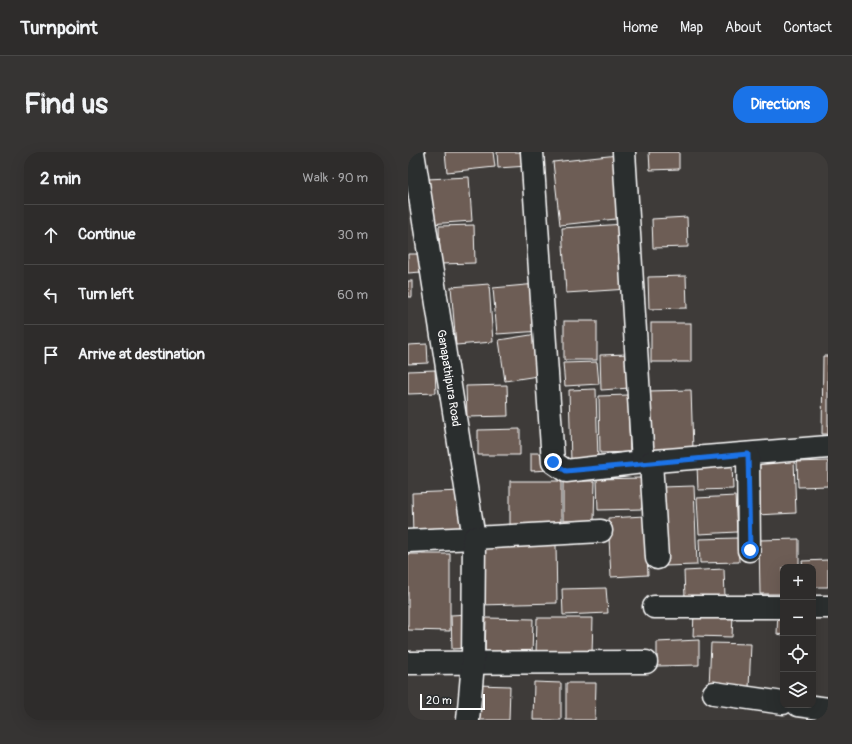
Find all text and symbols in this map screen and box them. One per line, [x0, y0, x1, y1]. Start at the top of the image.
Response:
text: Turnpoint [20, 16, 98, 40]
text: Home [623, 19, 658, 36]
text: Map [680, 19, 703, 36]
text: About [725, 19, 761, 36]
text: Contact [783, 19, 832, 36]
button: Directions [733, 86, 828, 123]
text: Find us [24, 87, 108, 122]
text: 2 min [40, 168, 81, 189]
text: Walk · 90 m [303, 170, 368, 186]
icon: ahead [40, 224, 62, 246]
text: Continue [78, 225, 136, 244]
text: 30 m [338, 227, 368, 243]
icon: left [40, 284, 62, 306]
text: Turn left [78, 285, 134, 304]
text: 60 m [337, 287, 368, 303]
street label: Ganapathipura Road [433, 328, 464, 428]
icon: arrive [40, 344, 62, 366]
text: Arrive at destination [78, 345, 205, 364]
route end [544, 453, 562, 471]
route start [741, 541, 759, 559]
map controls [780, 564, 816, 708]
button: + [780, 564, 816, 600]
button: − [780, 600, 816, 636]
button: locate [780, 636, 816, 672]
button: layers [780, 672, 816, 708]
scale bar [420, 692, 485, 711]
text: 20 m [426, 694, 452, 707]

